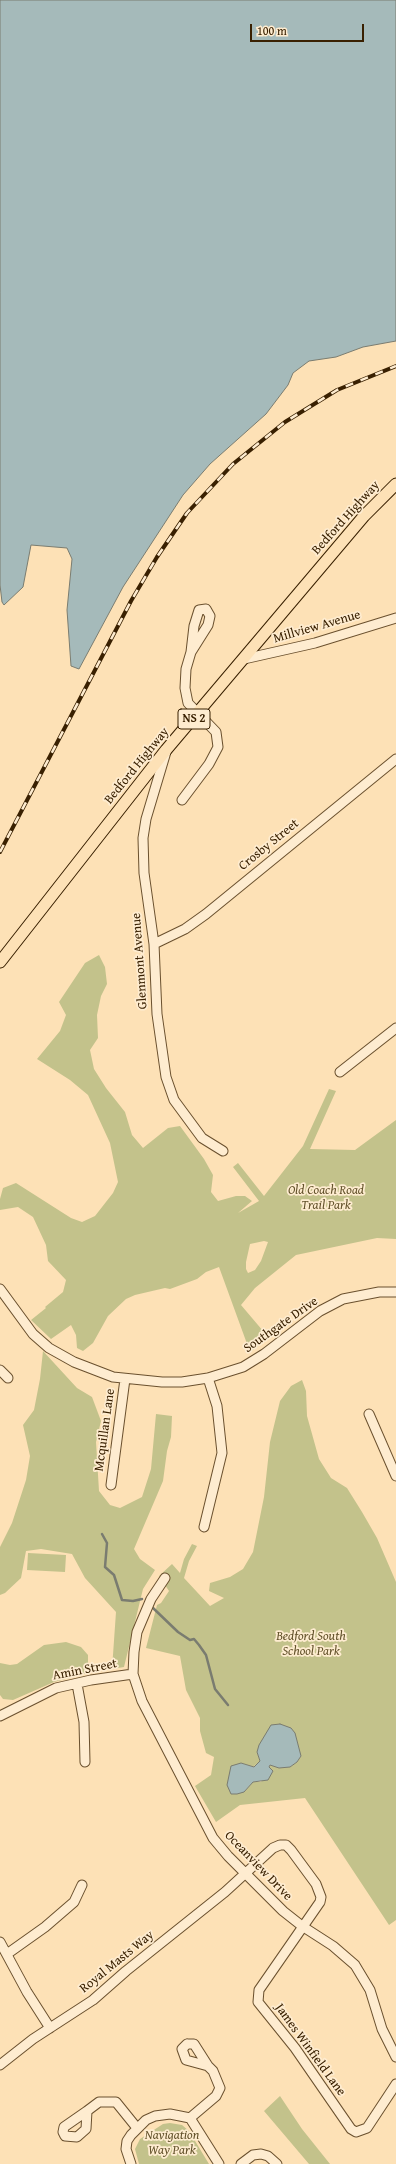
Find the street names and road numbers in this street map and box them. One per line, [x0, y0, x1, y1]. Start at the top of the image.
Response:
street label: Bedford Highway [309, 478, 383, 558]
street label: Millview Avenue [272, 607, 362, 647]
road number: NS 2 [178, 709, 210, 729]
street label: Bedford Highway [101, 725, 173, 807]
street label: Crosby Street [236, 816, 302, 874]
street label: Glenmont Avenue [129, 912, 151, 1010]
street label: Southgate Drive [241, 1294, 321, 1356]
street label: Mcquillan Lane [91, 1388, 119, 1472]
street label: Amin Street [52, 1656, 118, 1684]
street label: Oceanview Drive [221, 1828, 295, 1904]
street label: Royal Masts Way [77, 1927, 157, 1997]
street label: James Winfield Lane [271, 2001, 349, 2099]

